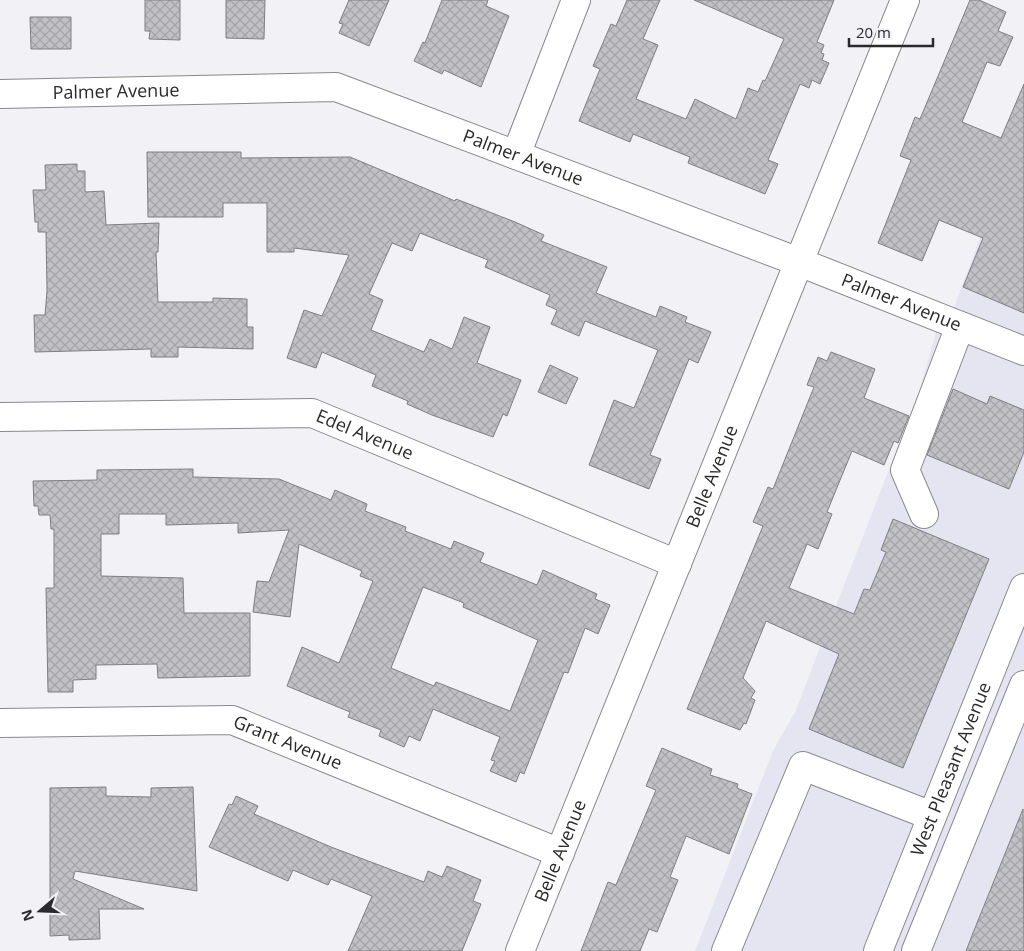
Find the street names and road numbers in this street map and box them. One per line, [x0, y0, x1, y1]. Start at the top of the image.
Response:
street label: Palmer Avenue [52, 77, 180, 104]
street label: Palmer Avenue [460, 123, 587, 190]
street label: Palmer Avenue [838, 267, 965, 336]
street label: Edel Avenue [313, 403, 417, 465]
street label: Belle Avenue [680, 421, 743, 531]
street label: West Pleasant Avenue [904, 678, 996, 859]
street label: Grant Avenue [230, 709, 346, 774]
street label: Belle Avenue [528, 796, 591, 905]

